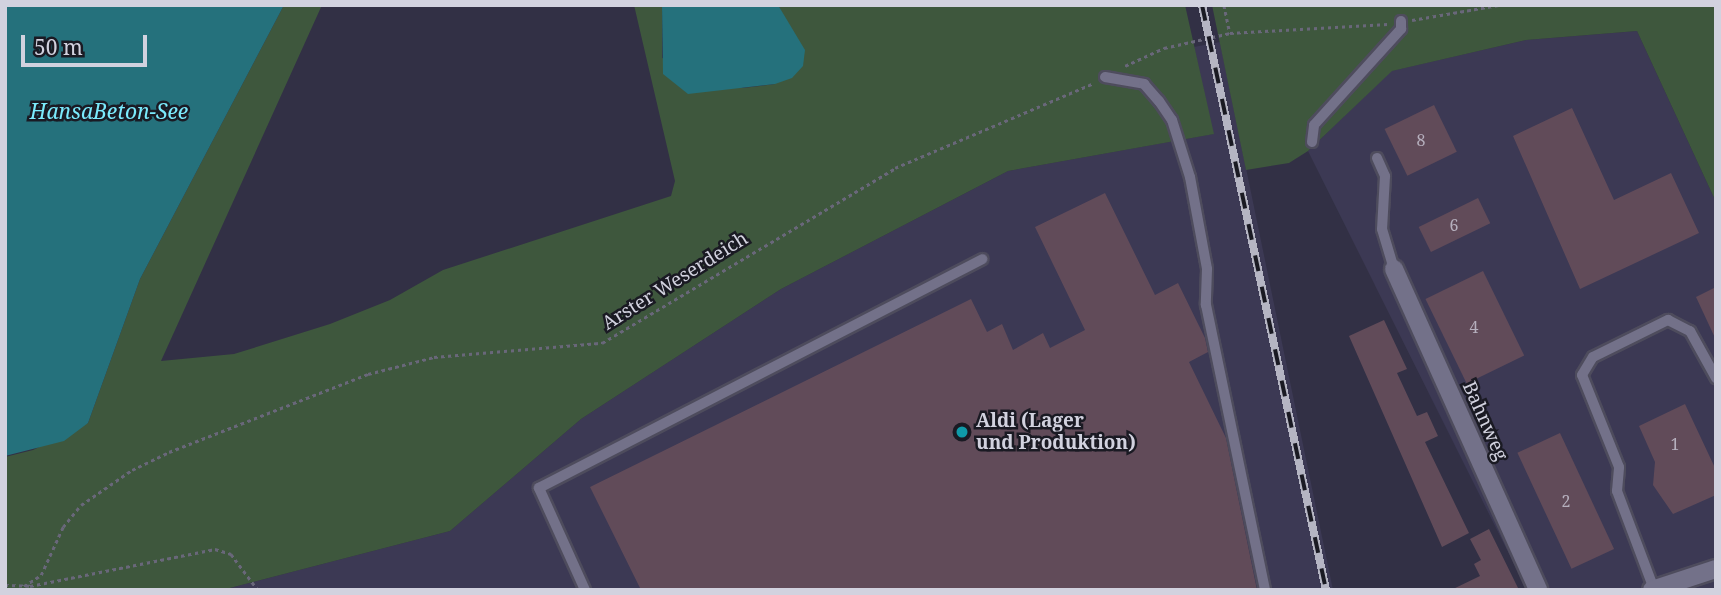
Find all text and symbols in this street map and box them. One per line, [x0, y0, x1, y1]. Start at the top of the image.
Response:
scale bar [24, 21, 150, 65]
text: 50 m [34, 33, 83, 61]
water label: HansaBeton-See [30, 98, 188, 124]
house number: 8 [1417, 130, 1425, 150]
house number: 6 [1450, 215, 1458, 235]
street label: Arster Weserdeich [598, 227, 752, 335]
house number: 4 [1470, 317, 1478, 337]
street label: Bahnweg [1457, 378, 1513, 464]
place label: Aldi (Lager und Produktion) [976, 410, 1136, 454]
marker: Aldi (Lager und Produktion) [954, 424, 970, 440]
house number: 1 [1671, 434, 1679, 454]
house number: 2 [1562, 491, 1570, 511]

